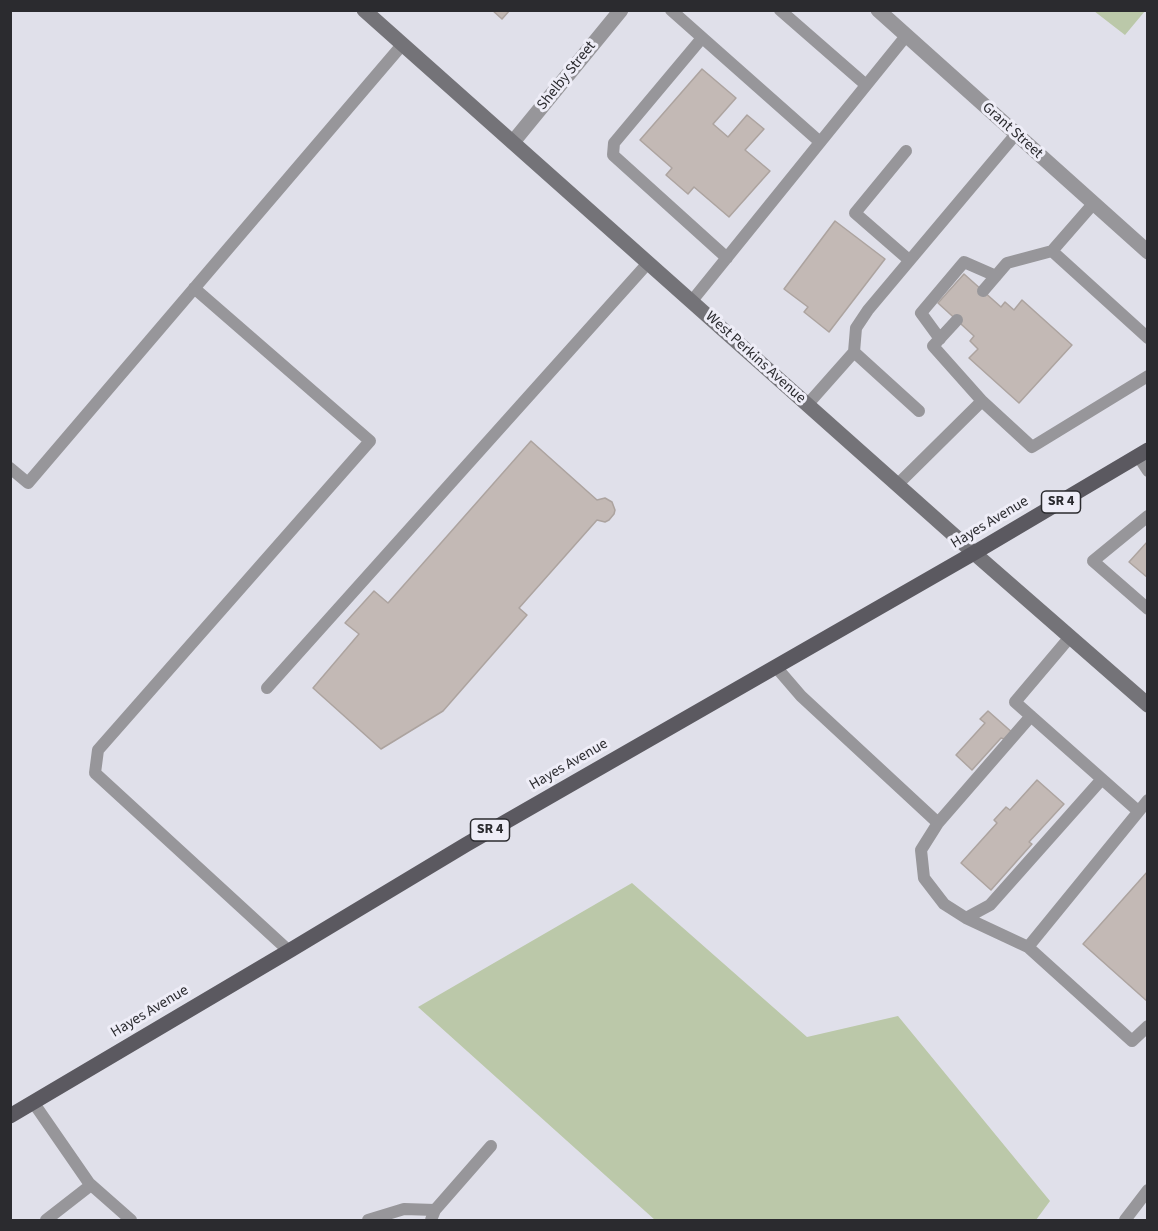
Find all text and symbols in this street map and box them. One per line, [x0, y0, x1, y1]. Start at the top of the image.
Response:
street label: Shelby Street [534, 38, 600, 114]
street label: Grant Street [978, 99, 1046, 163]
street label: West Perkins Avenue [701, 308, 809, 408]
road number: SR 4 [1042, 491, 1080, 513]
street label: Hayes Avenue [948, 493, 1032, 553]
street label: Hayes Avenue [527, 735, 611, 795]
road number: SR 4 [470, 819, 510, 841]
street label: Hayes Avenue [108, 982, 192, 1042]

